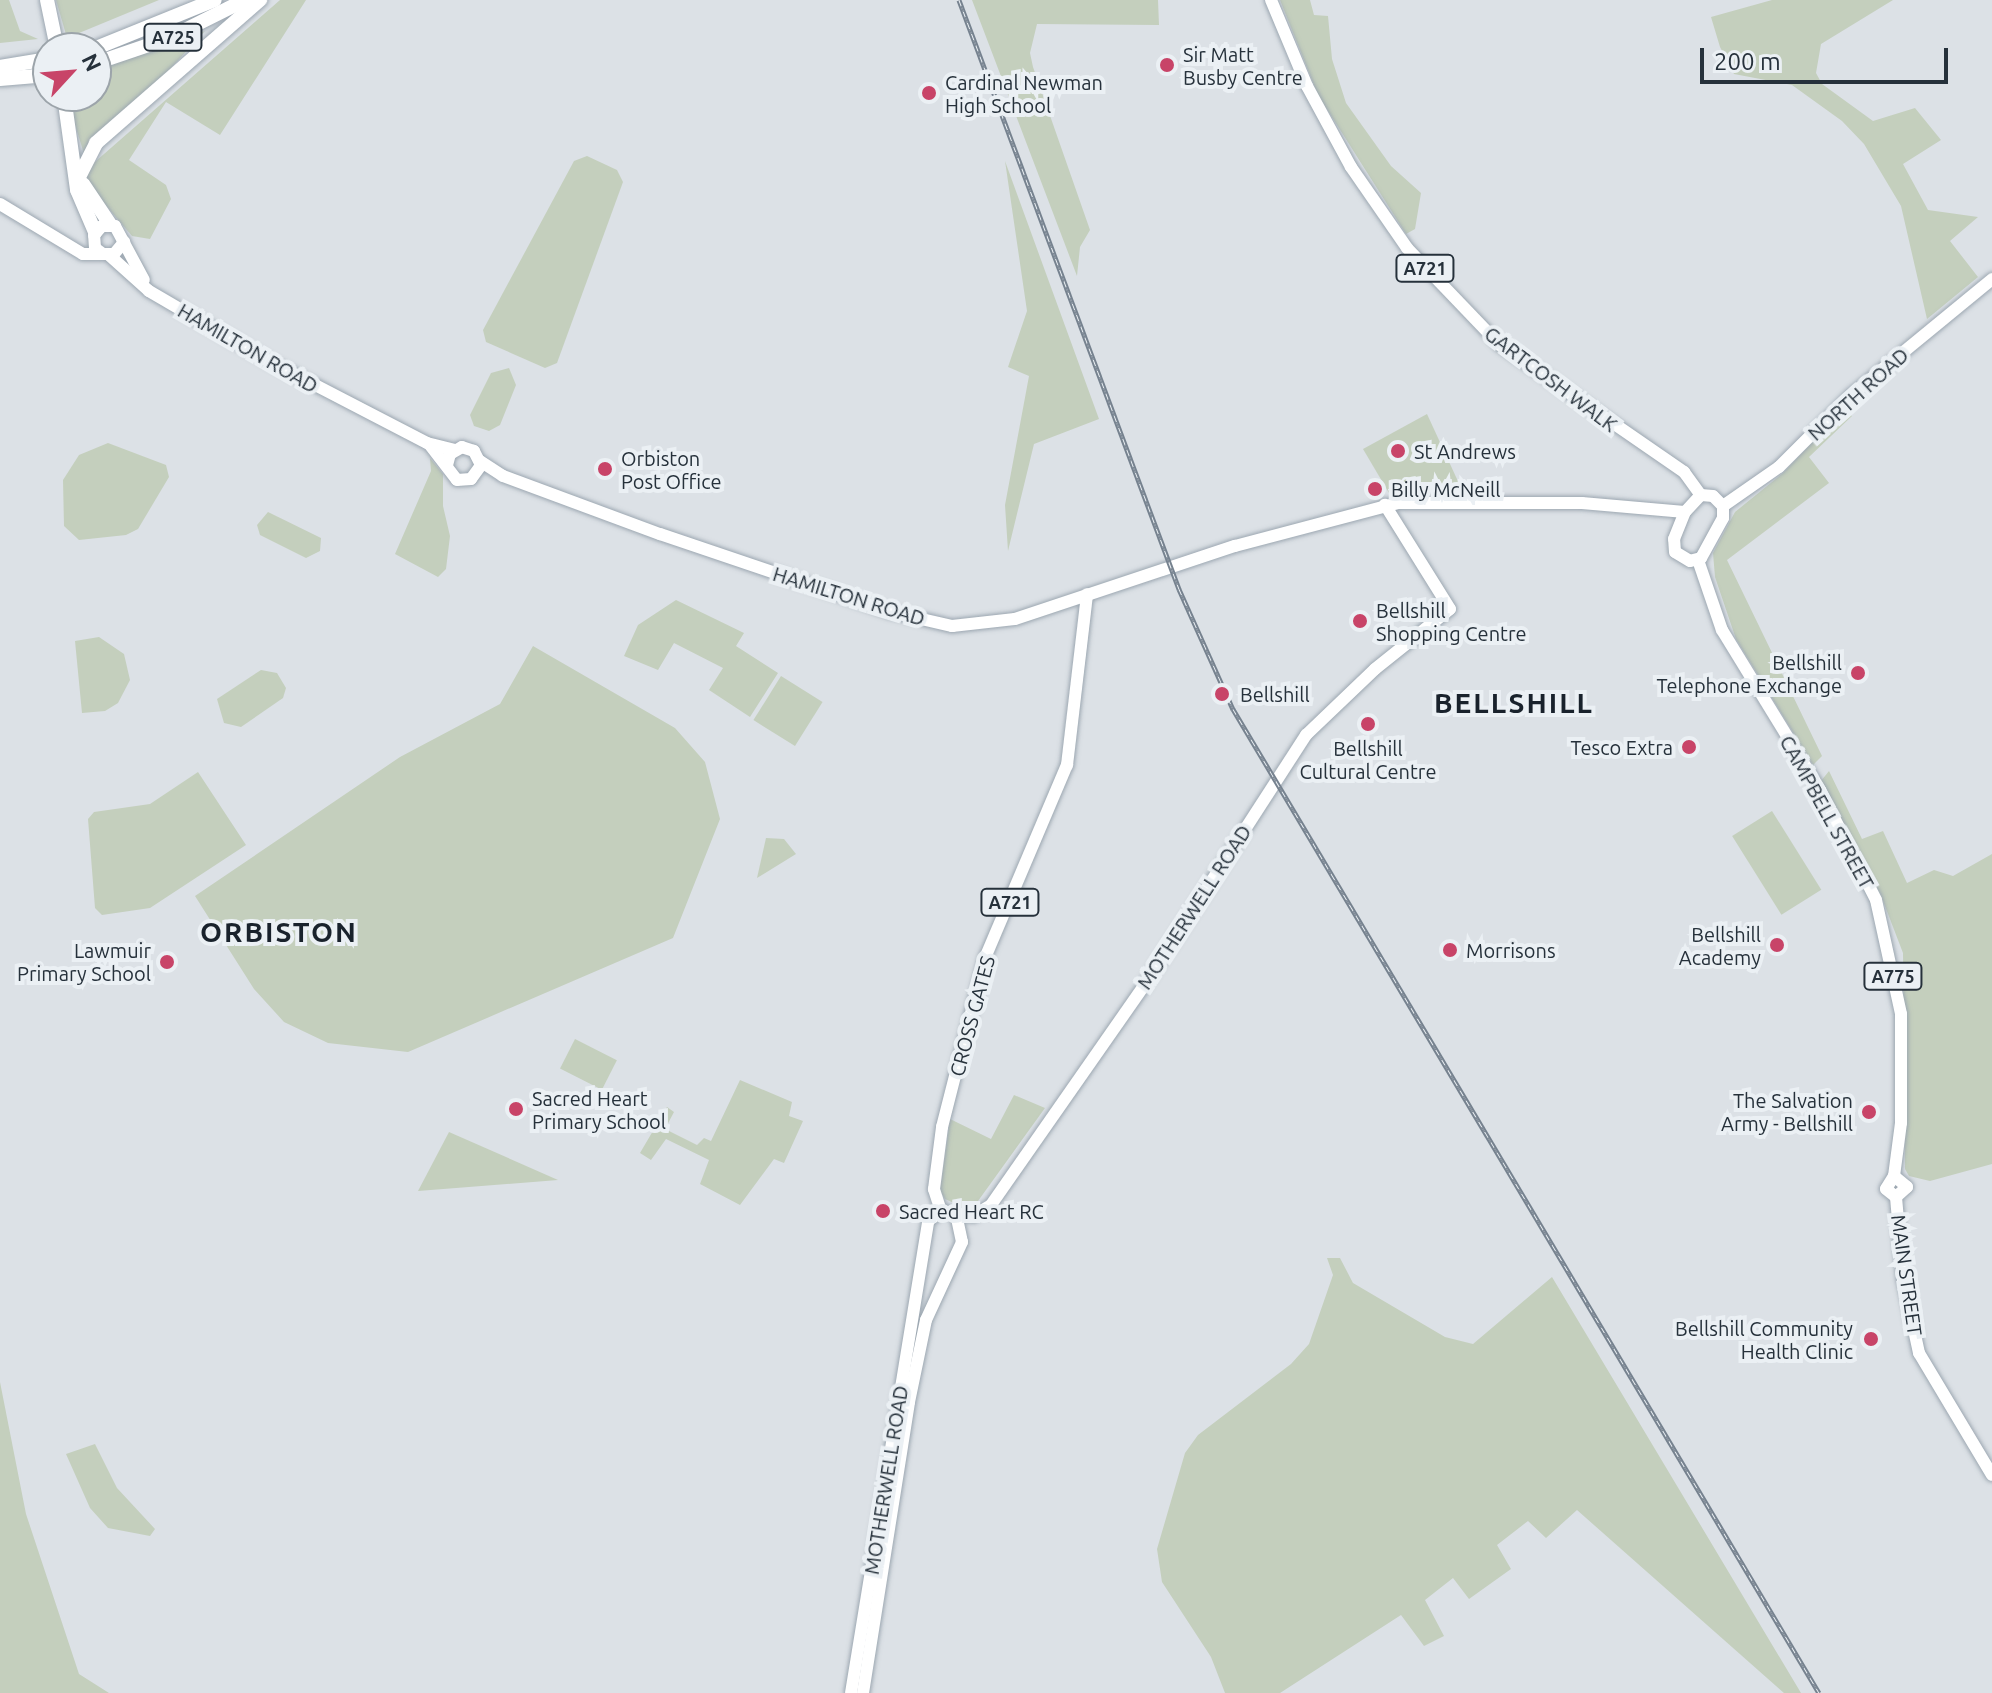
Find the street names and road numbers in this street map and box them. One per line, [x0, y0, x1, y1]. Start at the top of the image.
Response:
road number: A725 [143, 23, 203, 51]
road number: A721 [1395, 254, 1455, 282]
street label: HAMILTON ROAD [174, 298, 322, 398]
street label: GARTCOSH WALK [1480, 321, 1622, 437]
street label: NORTH ROAD [1803, 343, 1913, 445]
street label: HAMILTON ROAD [770, 561, 928, 631]
street label: CAMPBELL STREET [1775, 731, 1879, 893]
street label: MOTHERWELL ROAD [1132, 820, 1256, 994]
road number: A721 [980, 888, 1040, 916]
street label: CROSS GATES [944, 953, 1000, 1079]
road number: A775 [1863, 962, 1923, 990]
street label: MAIN STREET [1887, 1213, 1927, 1337]
street label: MOTHERWELL ROAD [859, 1384, 913, 1576]

